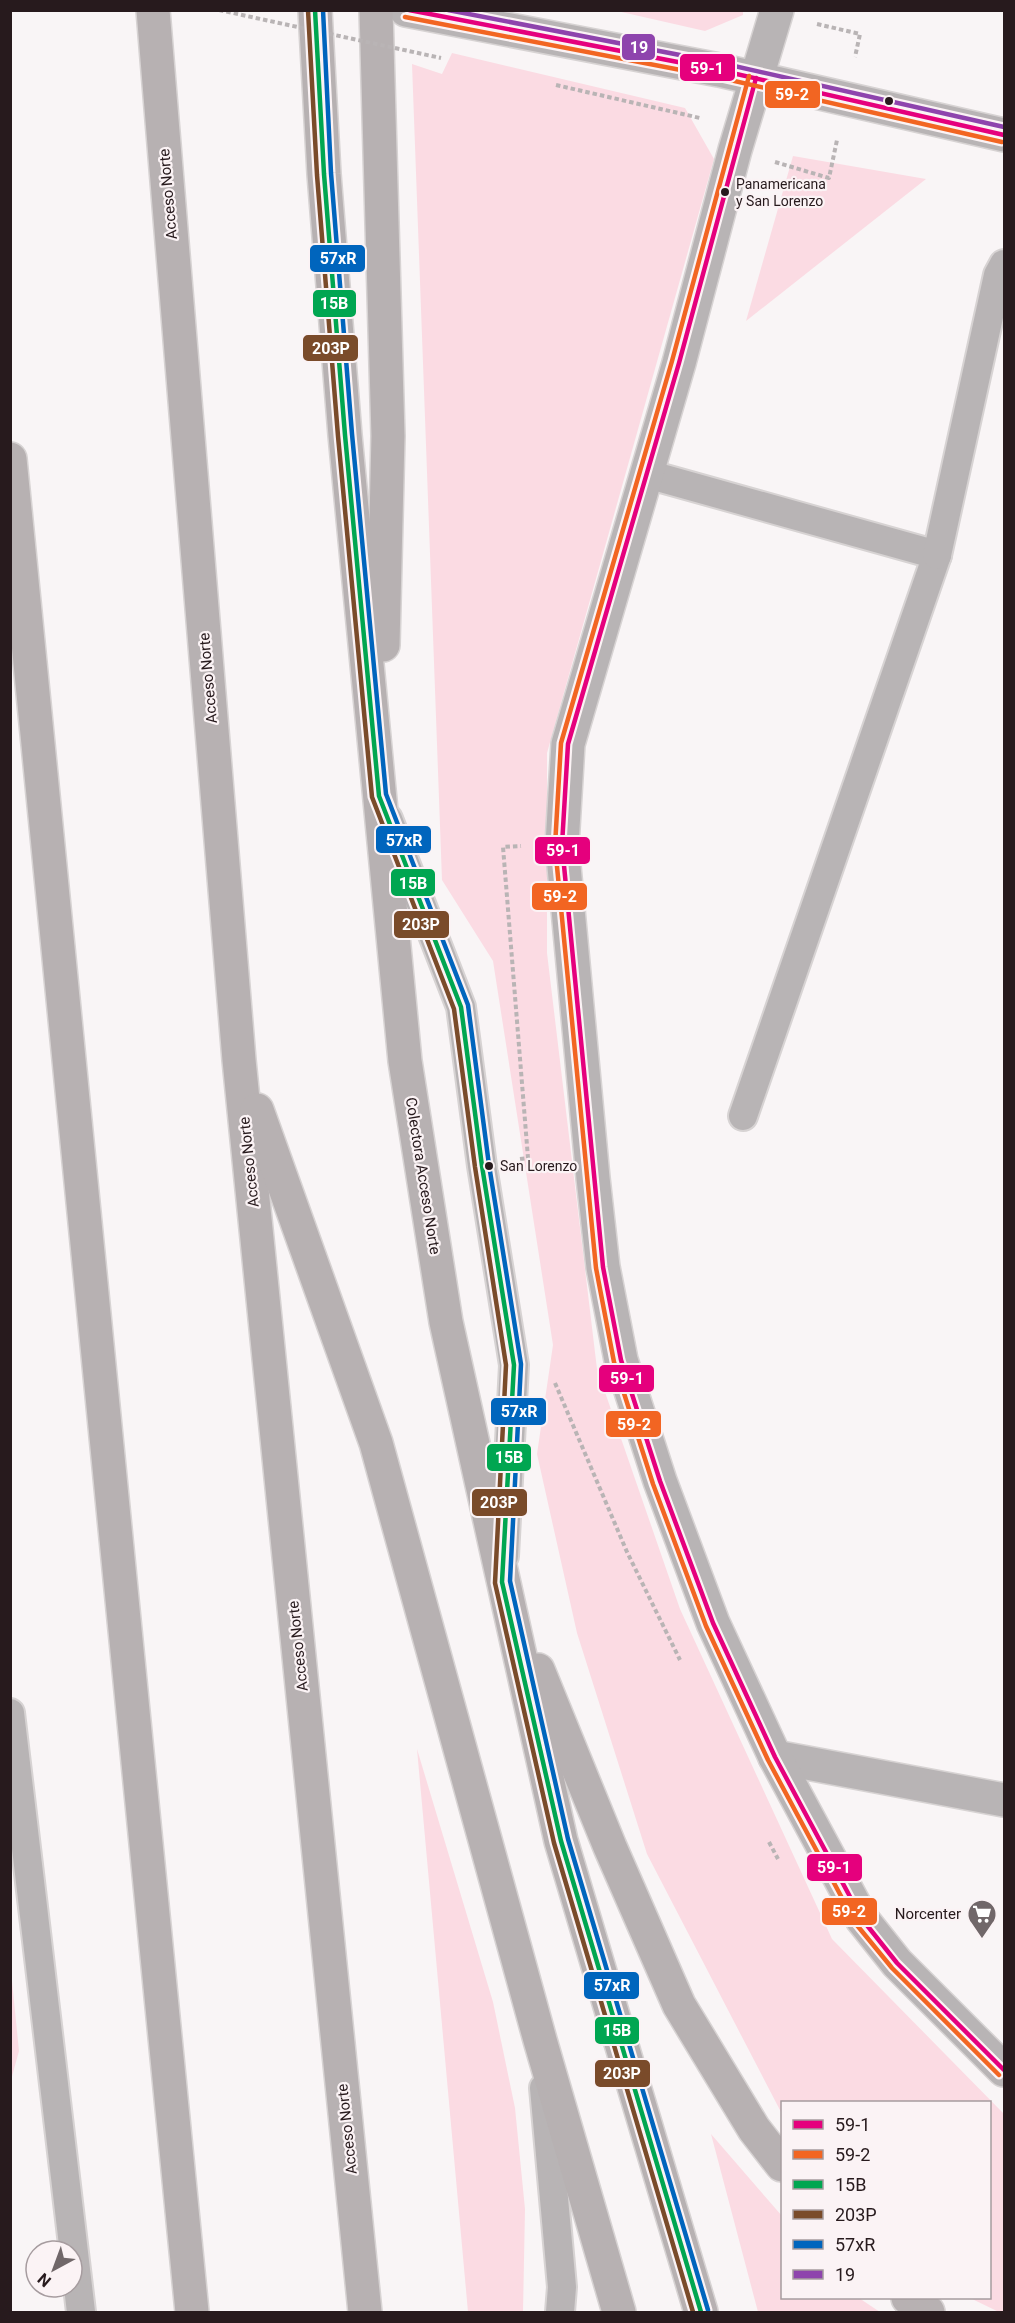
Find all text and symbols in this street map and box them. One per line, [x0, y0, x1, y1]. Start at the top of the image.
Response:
line badge: 19 [621, 33, 656, 61]
text: 19 [630, 38, 648, 57]
line badge: 59-1 [679, 53, 736, 82]
text: 59-1 [690, 59, 724, 78]
line badge: 59-2 [764, 80, 821, 109]
text: 59-2 [775, 85, 809, 104]
unlabelled marker [883, 95, 895, 107]
street label: Acceso Norte [155, 148, 181, 240]
place label: Panamericana y San Lorenzo [736, 176, 826, 209]
marker: Panamericana y San Lorenzo [719, 186, 731, 198]
line badge: 57xR [309, 244, 366, 273]
text: 57xR [320, 249, 356, 268]
line badge: 15B [312, 289, 357, 318]
text: 15B [320, 294, 348, 313]
line badge: 203P [302, 334, 359, 362]
text: 203P [312, 339, 350, 358]
street label: Acceso Norte [195, 632, 221, 724]
line badge: 57xR [375, 825, 432, 854]
text: 57xR [386, 831, 422, 850]
line badge: 59-1 [534, 836, 591, 865]
text: 59-1 [546, 841, 580, 860]
line badge: 15B [390, 868, 436, 897]
text: 15B [399, 874, 427, 893]
line badge: 59-2 [531, 882, 588, 911]
text: 59-2 [543, 887, 577, 906]
line badge: 203P [393, 910, 450, 939]
text: 203P [402, 915, 440, 934]
street label: Colectora Acceso Norte [402, 1096, 444, 1256]
street label: Acceso Norte [235, 1116, 263, 1208]
place label: San Lorenzo [500, 1158, 577, 1174]
marker: San Lorenzo [483, 1160, 495, 1172]
line badge: 59-1 [598, 1364, 655, 1393]
text: 59-1 [610, 1369, 644, 1388]
line badge: 57xR [490, 1397, 547, 1426]
text: 57xR [501, 1402, 537, 1421]
line badge: 59-2 [605, 1410, 662, 1438]
text: 59-2 [617, 1415, 651, 1434]
line badge: 15B [486, 1443, 532, 1472]
text: 15B [495, 1448, 523, 1467]
line badge: 203P [471, 1488, 528, 1517]
text: 203P [480, 1493, 518, 1512]
street label: Acceso Norte [284, 1600, 312, 1692]
line badge: 59-1 [806, 1853, 863, 1882]
text: 59-1 [817, 1858, 851, 1877]
line badge: 59-2 [821, 1897, 878, 1926]
supermarket icon: Norcenter [966, 1898, 998, 1940]
text: 59-2 [832, 1902, 866, 1921]
place label: Norcenter [895, 1905, 961, 1923]
line badge: 57xR [583, 1971, 640, 2000]
text: 57xR [594, 1976, 630, 1995]
line badge: 15B [594, 2016, 640, 2045]
text: 15B [603, 2021, 631, 2040]
line badge: 203P [594, 2059, 651, 2088]
text: 203P [603, 2064, 641, 2083]
street label: Acceso Norte [333, 2083, 361, 2175]
legend [781, 2101, 991, 2299]
text: 59-1 [835, 2114, 870, 2135]
text: 59-2 [835, 2144, 870, 2165]
text: 15B [835, 2174, 866, 2195]
text: 203P [835, 2204, 877, 2225]
text: 57xR [835, 2234, 875, 2255]
north arrow [24, 2239, 84, 2299]
text: 19 [835, 2264, 855, 2285]
text: N [34, 2269, 55, 2291]

